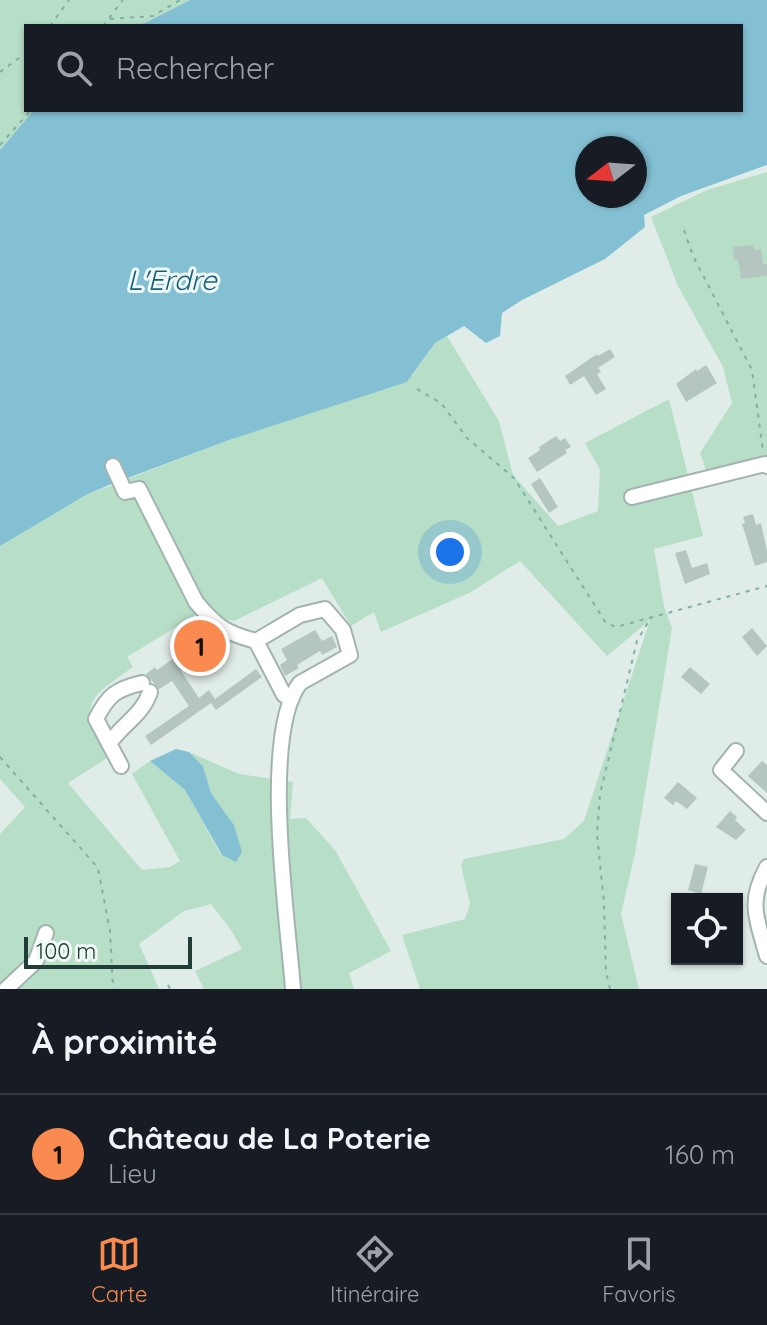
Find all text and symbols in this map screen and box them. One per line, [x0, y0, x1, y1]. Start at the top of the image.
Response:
search box [24, 24, 743, 112]
icon: search [52, 46, 96, 90]
text: Rechercher [116, 49, 274, 87]
north arrow [575, 136, 647, 208]
water label: L'Erdre [127, 262, 218, 297]
your location [430, 532, 470, 572]
pin: 1 [174, 616, 226, 676]
map controls [671, 893, 743, 965]
button: locate [671, 893, 743, 965]
scale bar [24, 933, 192, 969]
text: 100 m [36, 937, 96, 965]
text: À proximité [32, 1020, 218, 1063]
text: Château de La Poterie [108, 1119, 431, 1157]
text: 1 [53, 1138, 63, 1171]
text: 160 m [665, 1138, 735, 1171]
text: Lieu [108, 1157, 157, 1190]
tab: Carte [91, 1232, 147, 1308]
tab: Itinéraire [330, 1232, 420, 1308]
tab: Favoris [602, 1232, 676, 1308]

